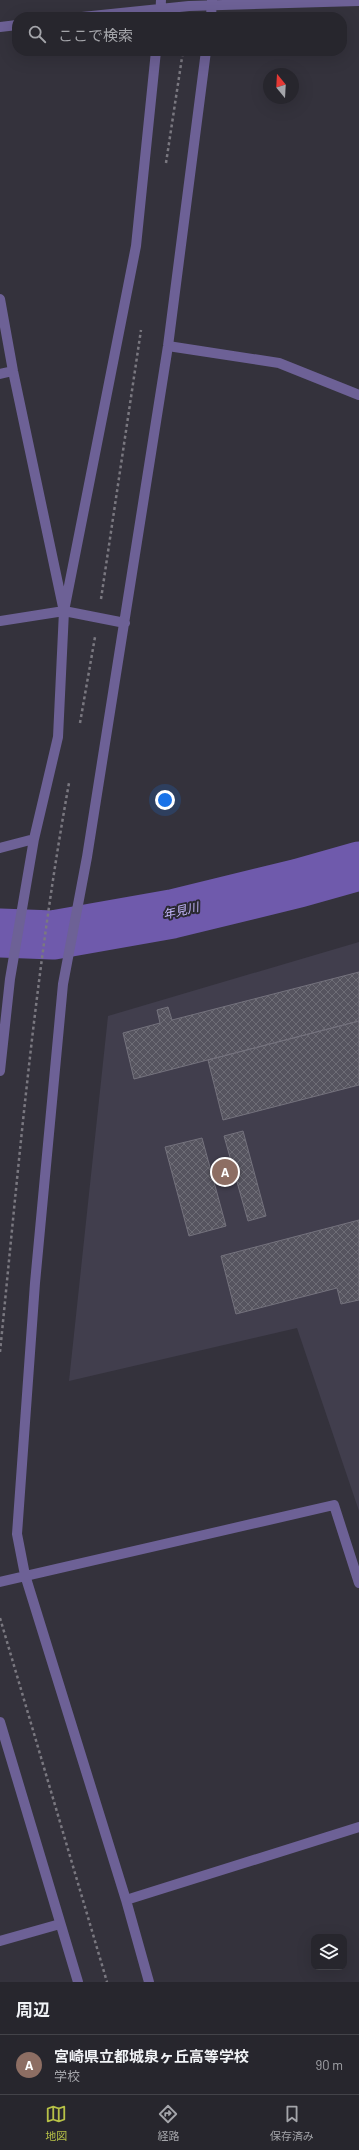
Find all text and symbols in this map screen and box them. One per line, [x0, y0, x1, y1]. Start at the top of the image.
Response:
search box [12, 12, 347, 56]
icon: search [26, 23, 48, 45]
text: ここで検索 [58, 26, 133, 44]
north arrow [263, 68, 299, 104]
your location [155, 790, 175, 810]
water label: 年見川 [162, 899, 202, 921]
pin: A [212, 1157, 238, 1187]
map controls [311, 1934, 347, 1970]
button: layers [311, 1934, 347, 1970]
text: 周辺 [16, 1999, 50, 2019]
text: 宮崎県立都城泉ヶ丘高等学校 [54, 2047, 249, 2065]
text: A [25, 2057, 33, 2073]
text: 90 m [316, 2057, 343, 2073]
text: 学校 [54, 2068, 80, 2084]
tab: 地図 [45, 2103, 67, 2143]
tab: 経路 [157, 2103, 179, 2143]
tab: 保存済み [270, 2103, 314, 2143]

